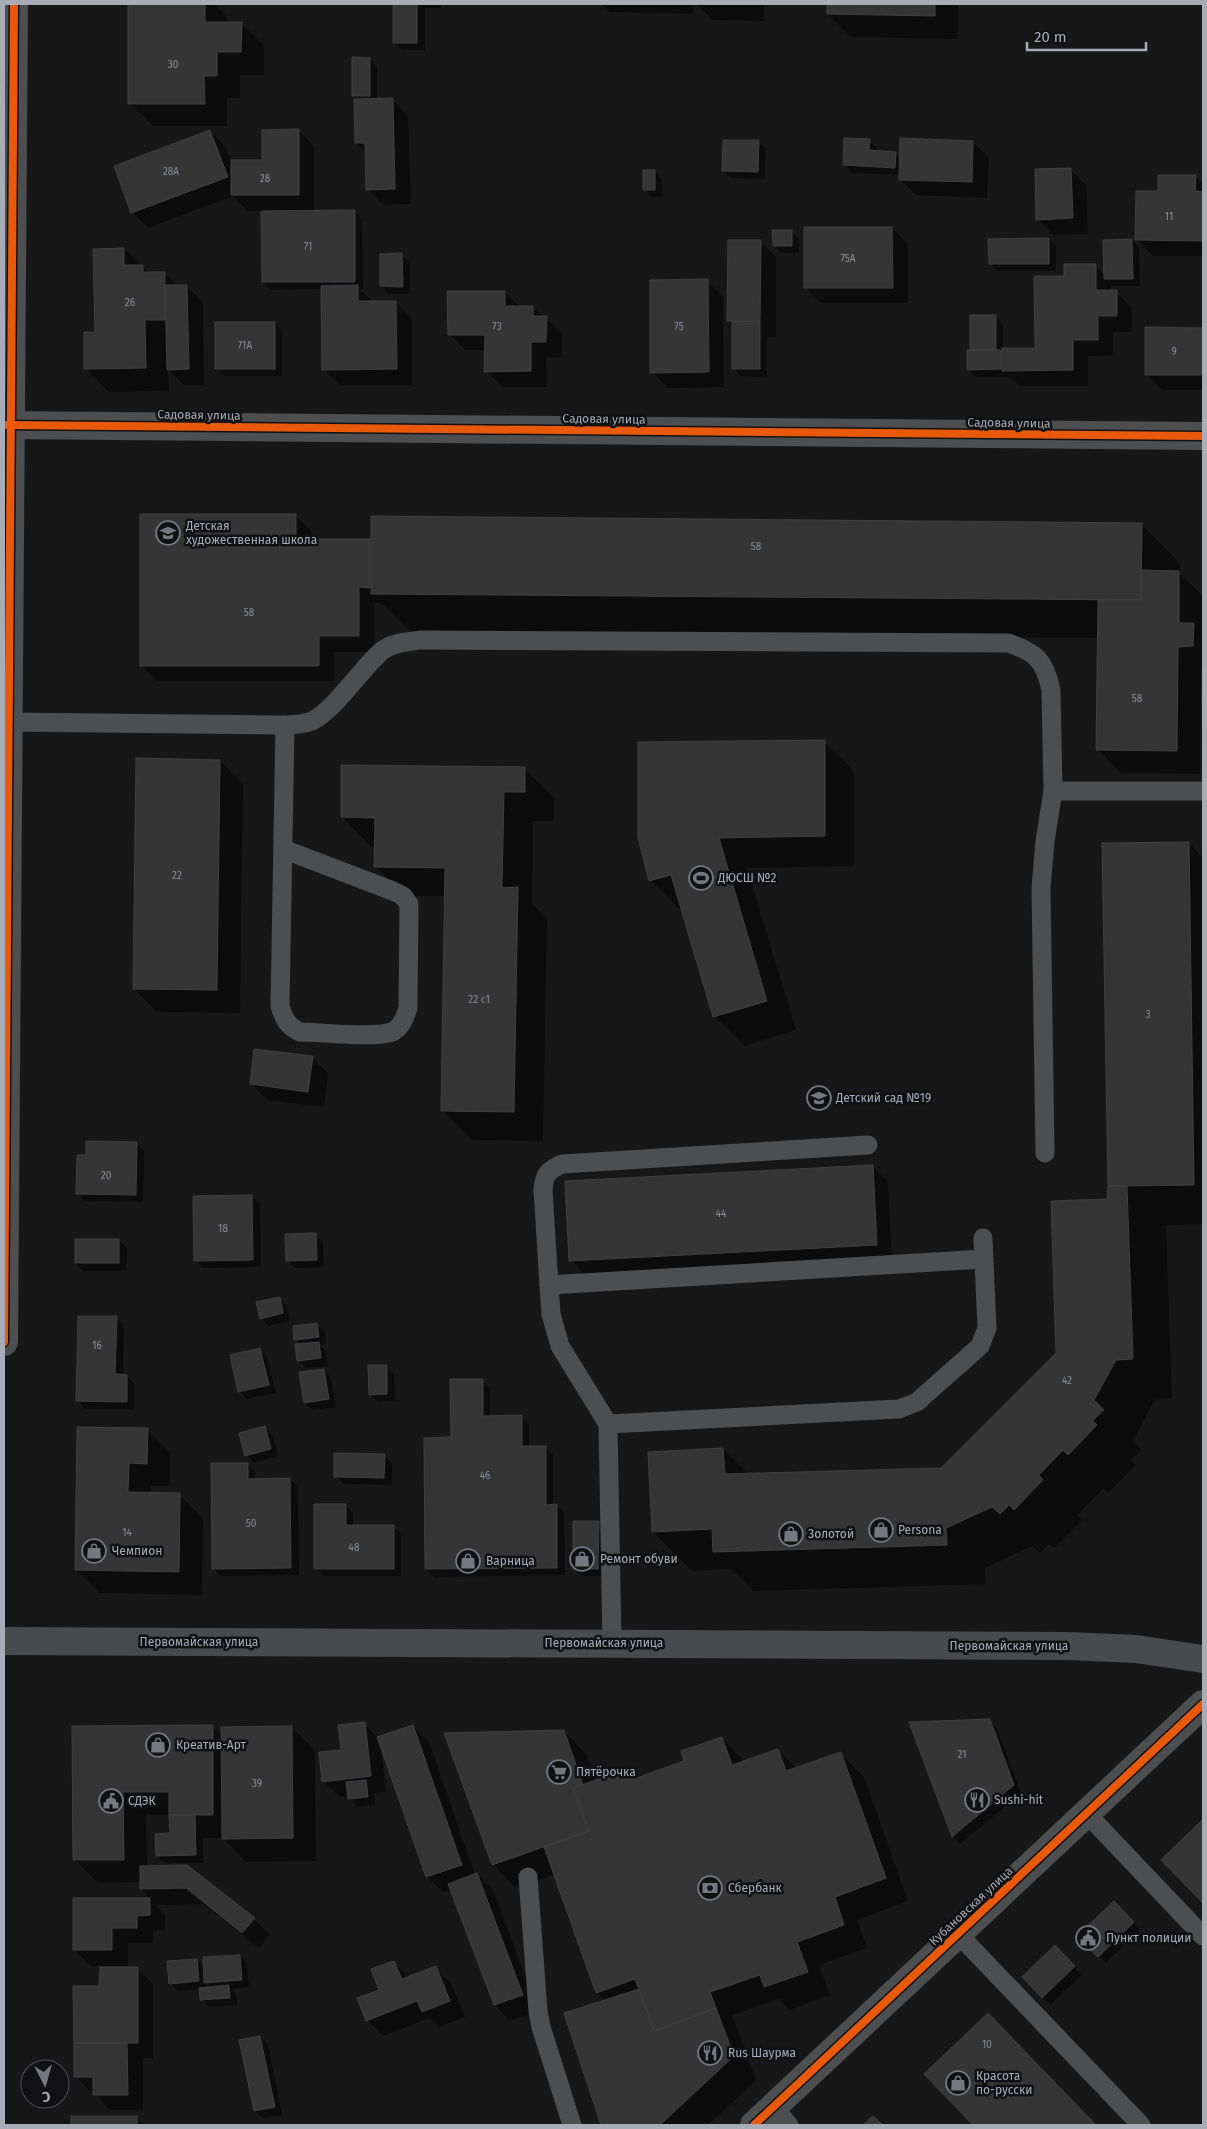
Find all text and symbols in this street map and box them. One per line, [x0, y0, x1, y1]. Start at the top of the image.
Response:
scale bar [1027, 20, 1146, 52]
text: 20 m [1034, 28, 1067, 46]
house number: 30 [168, 59, 179, 71]
house number: 28А [163, 166, 179, 178]
house number: 28 [260, 173, 271, 185]
house number: 11 [1165, 211, 1173, 223]
house number: 71 [304, 241, 312, 253]
house number: 75А [840, 253, 856, 265]
house number: 26 [125, 297, 135, 309]
house number: 73 [492, 321, 502, 333]
house number: 75 [674, 321, 684, 333]
house number: 71А [238, 340, 252, 352]
house number: 9 [1171, 346, 1177, 358]
street label: Садовая улица [157, 407, 241, 423]
street label: Садовая улица [562, 411, 646, 427]
street label: Садовая улица [967, 415, 1051, 431]
place label: Детская художественная школа [185, 519, 317, 547]
school or university icon: Детская художественная школа [155, 520, 181, 546]
house number: 58 [751, 541, 762, 553]
house number: 58 [244, 607, 255, 619]
house number: 58 [1132, 693, 1143, 705]
sports icon: ДЮСШ №2 [688, 865, 714, 891]
house number: 22 [172, 870, 182, 882]
place label: ДЮСШ №2 [717, 871, 777, 885]
house number: 22 c1 [468, 994, 490, 1006]
house number: 3 [1146, 1009, 1151, 1021]
school or university icon: Детский сад №19 [806, 1085, 832, 1111]
place label: Детский сад №19 [835, 1091, 931, 1105]
house number: 20 [101, 1170, 112, 1182]
house number: 44 [716, 1208, 727, 1220]
house number: 18 [218, 1223, 228, 1235]
house number: 16 [92, 1340, 102, 1352]
house number: 42 [1062, 1375, 1072, 1387]
house number: 46 [480, 1470, 490, 1482]
shop icon: Persona [868, 1517, 894, 1543]
house number: 50 [246, 1518, 257, 1530]
shop icon: Золотой [778, 1521, 804, 1547]
place label: Persona [898, 1523, 942, 1537]
house number: 14 [122, 1527, 133, 1539]
place label: Золотой [808, 1527, 854, 1541]
shop icon: Чемпион [81, 1538, 107, 1564]
house number: 48 [349, 1542, 360, 1554]
place label: Чемпион [112, 1544, 162, 1558]
shop icon: Ремонт обуви [569, 1546, 595, 1572]
shop icon: Варница [455, 1548, 481, 1574]
place label: Ремонт обуви [600, 1552, 678, 1566]
place label: Варница [486, 1554, 535, 1568]
street label: Первомайская улица [140, 1635, 258, 1649]
street label: Первомайская улица [545, 1636, 663, 1650]
street label: Первомайская улица [950, 1639, 1068, 1653]
shop icon: Креатив-Арт [145, 1732, 171, 1758]
place label: Креатив-Арт [176, 1738, 247, 1752]
house number: 21 [957, 1749, 967, 1761]
supermarket icon: Пятёрочка [546, 1759, 572, 1785]
place label: Пятёрочка [576, 1765, 636, 1779]
house number: 39 [252, 1778, 262, 1790]
restaurant icon: Sushi-hit [964, 1787, 990, 1813]
public building icon: СДЭК [98, 1788, 124, 1814]
place label: Sushi-hit [994, 1793, 1044, 1807]
place label: СДЭК [128, 1794, 156, 1808]
street label: Кубановская улица [927, 1864, 1015, 1948]
bank icon: Сбербанк [697, 1875, 723, 1901]
place label: Сбербанк [728, 1881, 783, 1895]
public building icon: Пункт полиции [1075, 1925, 1101, 1951]
place label: Пункт полиции [1106, 1931, 1191, 1945]
house number: 10 [982, 2039, 992, 2051]
restaurant icon: Rus Шаурма [697, 2040, 723, 2066]
place label: Rus Шаурма [728, 2046, 796, 2060]
north arrow [20, 2059, 70, 2109]
place label: Красота по-русски [976, 2069, 1033, 2097]
shop icon: Красота по-русски [945, 2070, 971, 2096]
text: С [41, 2088, 51, 2105]

